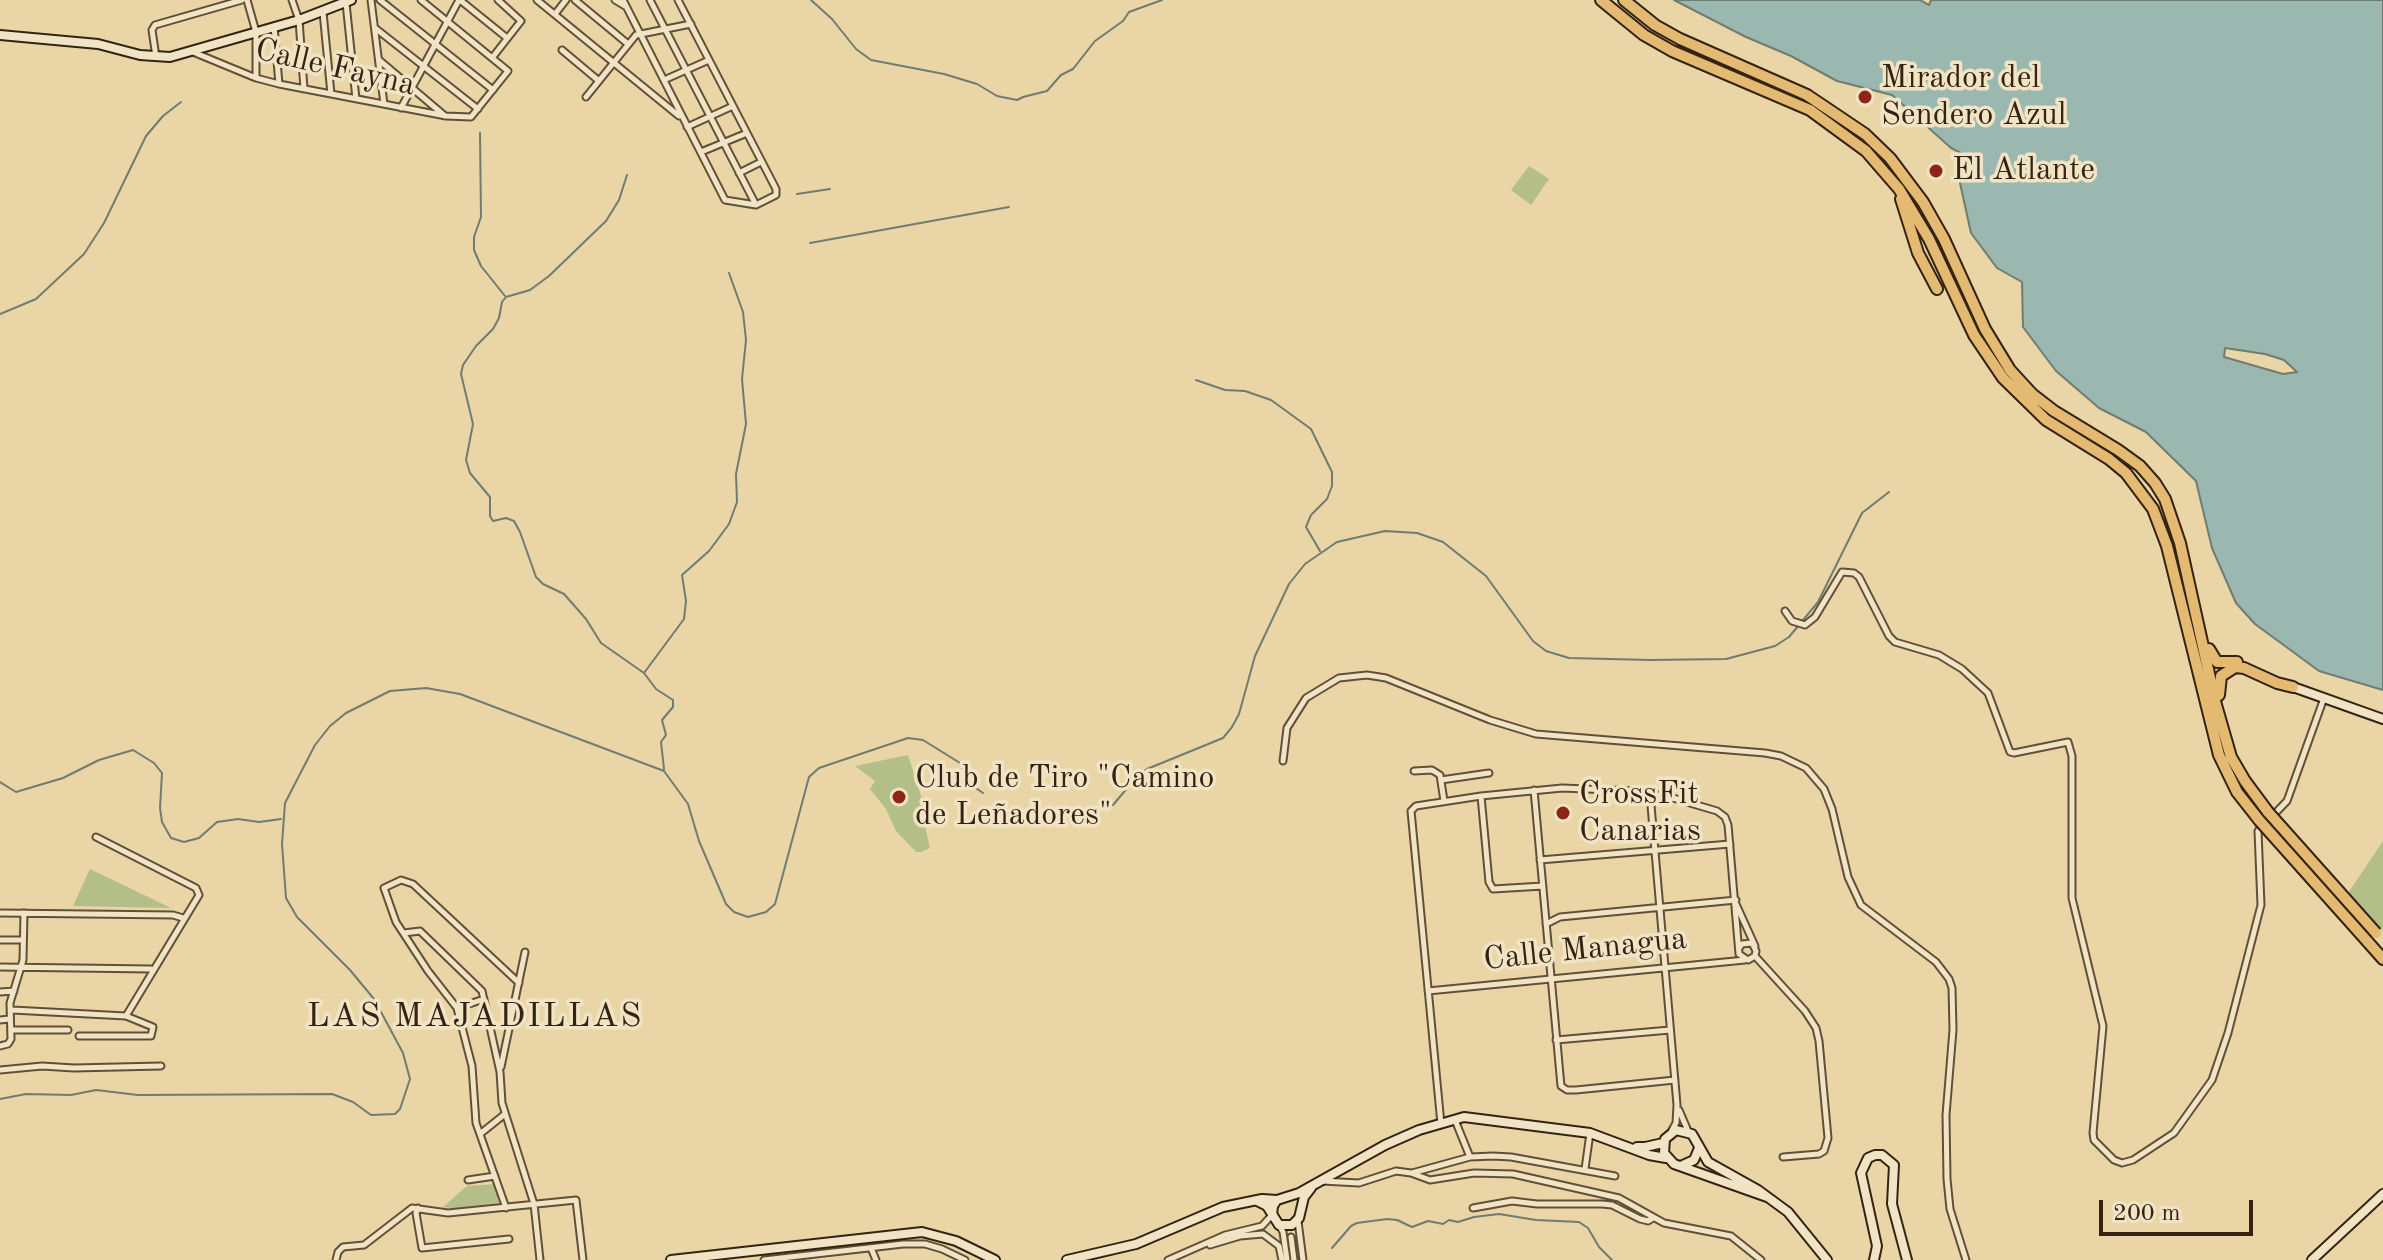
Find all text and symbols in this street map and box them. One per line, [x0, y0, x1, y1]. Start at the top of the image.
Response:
street label: Calle Fayna [251, 31, 419, 105]
place label: Mirador del Sendero Azul [1881, 60, 2066, 135]
marker: Mirador del Sendero Azul [1856, 88, 1874, 106]
place label: El Atlante [1952, 152, 2095, 190]
marker: El Atlante [1927, 162, 1945, 180]
place label: Club de Tiro "Camino de Leñadores" [915, 760, 1214, 835]
place label: CrossFit Canarias [1579, 776, 1701, 851]
marker: Club de Tiro "Camino de Leñadores" [890, 788, 908, 806]
marker: CrossFit Canarias [1554, 804, 1572, 822]
street label: Calle Managua [1482, 920, 1688, 980]
district label: LAS MAJADILLAS [307, 997, 643, 1037]
scale bar [2103, 1184, 2257, 1234]
text: 200 m [2113, 1202, 2181, 1226]

